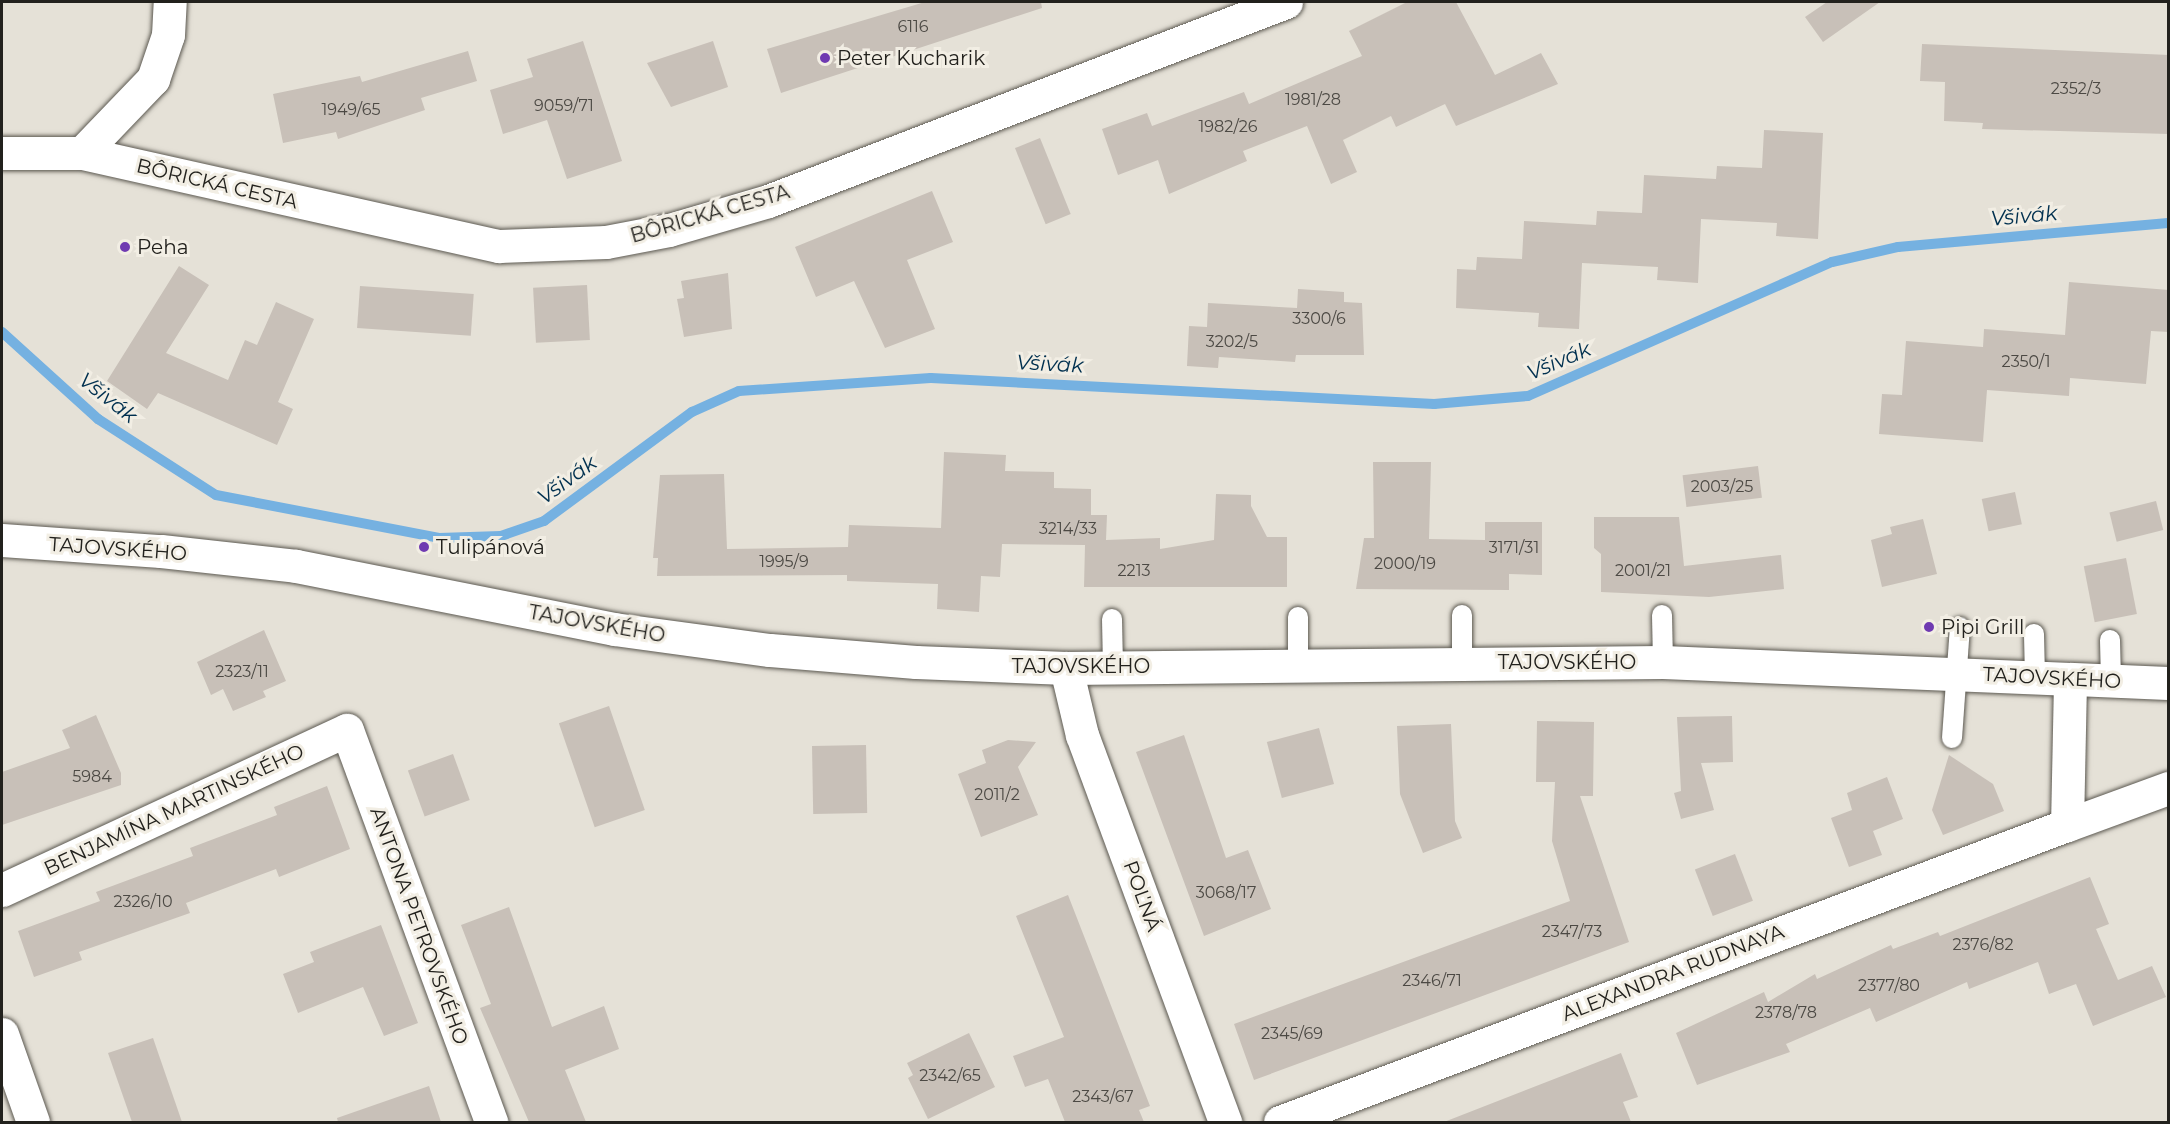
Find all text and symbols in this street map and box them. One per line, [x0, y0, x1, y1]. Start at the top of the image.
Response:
house number: 6116 [897, 17, 929, 37]
place label: Peter Kucharik [837, 46, 985, 70]
marker: Peter Kucharik [818, 51, 832, 65]
house number: 2352/3 [2051, 79, 2101, 99]
house number: 1981/28 [1285, 90, 1341, 110]
house number: 9059/71 [534, 96, 594, 116]
house number: 1949/65 [321, 100, 381, 120]
house number: 1982/26 [1198, 117, 1258, 137]
street label: BÔRICKÁ CESTA [134, 154, 300, 214]
street label: BÔRICKÁ CESTA [628, 180, 792, 248]
water label: Všivák [1989, 201, 2059, 231]
place label: Peha [137, 235, 189, 259]
marker: Peha [118, 240, 132, 254]
house number: 3300/6 [1292, 309, 1346, 329]
house number: 3202/5 [1206, 332, 1258, 352]
water label: Všivák [1523, 336, 1595, 386]
water label: Všivák [1016, 350, 1084, 378]
house number: 2350/1 [2002, 352, 2050, 372]
water label: Všivák [74, 367, 142, 429]
water label: Všivák [532, 450, 602, 510]
house number: 2003/25 [1691, 477, 1753, 497]
house number: 3214/33 [1039, 519, 1097, 539]
street label: TAJOVSKÉHO [48, 532, 188, 566]
place label: Tulipánová [436, 535, 545, 559]
house number: 3171/31 [1489, 538, 1539, 558]
marker: Tulipánová [417, 540, 431, 554]
house number: 1995/9 [759, 552, 809, 572]
house number: 2000/19 [1374, 554, 1436, 574]
house number: 2213 [1118, 561, 1150, 581]
house number: 2001/21 [1615, 561, 1671, 581]
street label: TAJOVSKÉHO [527, 600, 667, 648]
place label: Pipi Grill [1941, 615, 2024, 639]
marker: Pipi Grill [1922, 620, 1936, 634]
street label: TAJOVSKÉHO [1498, 650, 1636, 674]
street label: TAJOVSKÉHO [1012, 654, 1150, 678]
house number: 2323/11 [215, 662, 269, 682]
street label: TAJOVSKÉHO [1982, 662, 2122, 694]
street label: BENJAMÍNA MARTINSKÉHO [40, 739, 308, 881]
house number: 5984 [72, 767, 112, 787]
house number: 2011/2 [974, 785, 1020, 805]
street label: ANTONA PETROVSKÉHO [365, 804, 473, 1048]
street label: POĽNÁ [1118, 857, 1166, 935]
house number: 3068/17 [1196, 883, 1256, 903]
house number: 2326/10 [113, 892, 173, 912]
street label: ALEXANDRA RUDNAYA [1559, 920, 1787, 1026]
house number: 2347/73 [1542, 922, 1602, 942]
house number: 2376/82 [1952, 935, 2014, 955]
house number: 2346/71 [1402, 971, 1462, 991]
house number: 2377/80 [1858, 976, 1920, 996]
house number: 2378/78 [1755, 1003, 1817, 1023]
house number: 2345/69 [1261, 1024, 1323, 1044]
house number: 2342/65 [919, 1066, 981, 1086]
house number: 2343/67 [1072, 1087, 1134, 1107]

